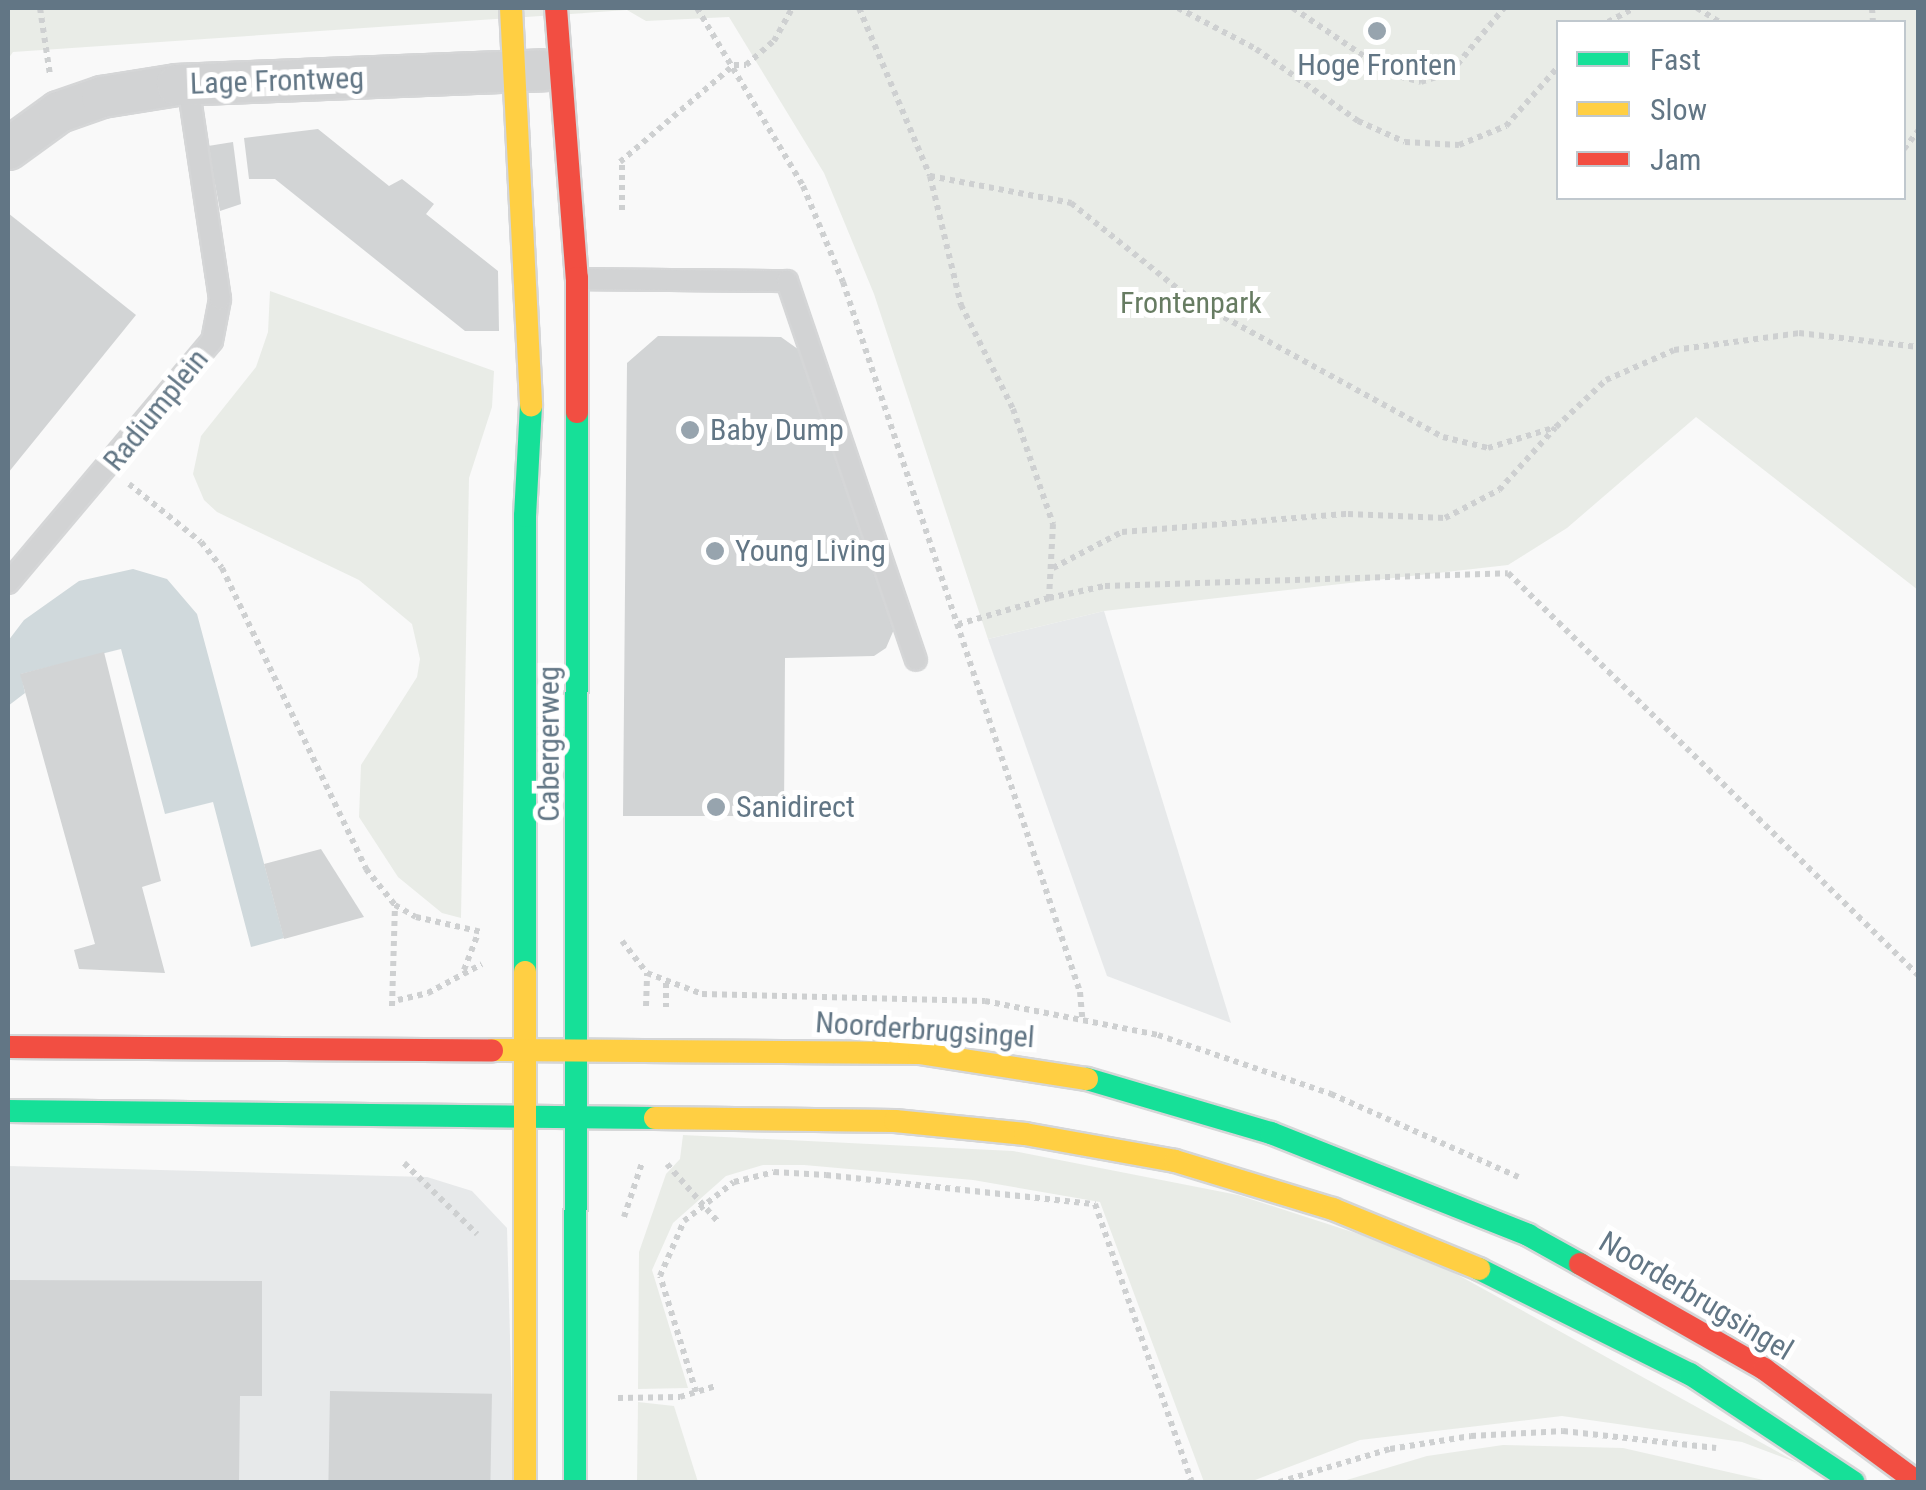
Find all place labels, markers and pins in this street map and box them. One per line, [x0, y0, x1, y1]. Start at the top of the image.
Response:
marker: Hoge Fronten [1366, 20, 1388, 42]
place label: Hoge Fronten [1297, 47, 1457, 83]
place label: Baby Dump [710, 412, 844, 448]
marker: Baby Dump [679, 419, 701, 441]
place label: Young Living [735, 533, 886, 569]
marker: Young Living [704, 540, 726, 562]
place label: Sanidirect [736, 789, 855, 825]
marker: Sanidirect [705, 796, 727, 818]

